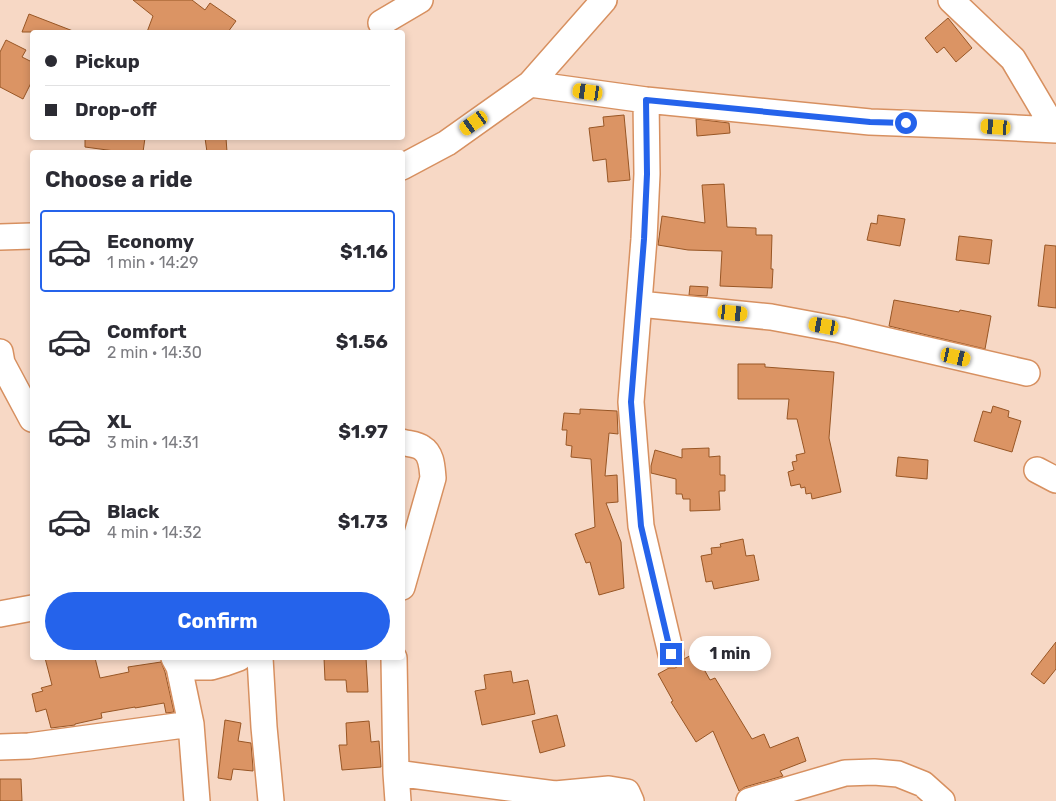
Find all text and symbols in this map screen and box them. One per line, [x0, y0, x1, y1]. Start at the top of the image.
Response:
text: Pickup [75, 50, 140, 73]
car [572, 82, 603, 102]
text: Drop-off [75, 98, 157, 121]
car [457, 108, 490, 138]
route start [895, 112, 917, 134]
car [980, 118, 1011, 136]
text: Choose a ride [45, 166, 192, 193]
icon: car [47, 229, 92, 274]
text: Economy [107, 230, 194, 253]
text: $1.16 [340, 240, 388, 263]
text: 1 min · 14:29 [107, 253, 198, 272]
car [717, 304, 748, 322]
car [807, 316, 840, 336]
icon: car [47, 319, 92, 364]
text: Comfort [107, 320, 187, 343]
text: $1.56 [336, 330, 388, 353]
text: 2 min · 14:30 [107, 343, 202, 362]
car [939, 346, 972, 368]
icon: car [47, 409, 92, 454]
text: XL [107, 410, 131, 433]
text: $1.97 [338, 420, 388, 443]
text: 3 min · 14:31 [107, 433, 199, 452]
icon: car [47, 499, 92, 544]
text: Black [107, 500, 159, 523]
text: $1.73 [338, 510, 388, 533]
text: 4 min · 14:32 [107, 523, 202, 542]
button: Confirm [45, 592, 390, 650]
callout: 1 min [688, 636, 771, 672]
route end [660, 643, 682, 665]
text: 1 min [710, 644, 750, 663]

